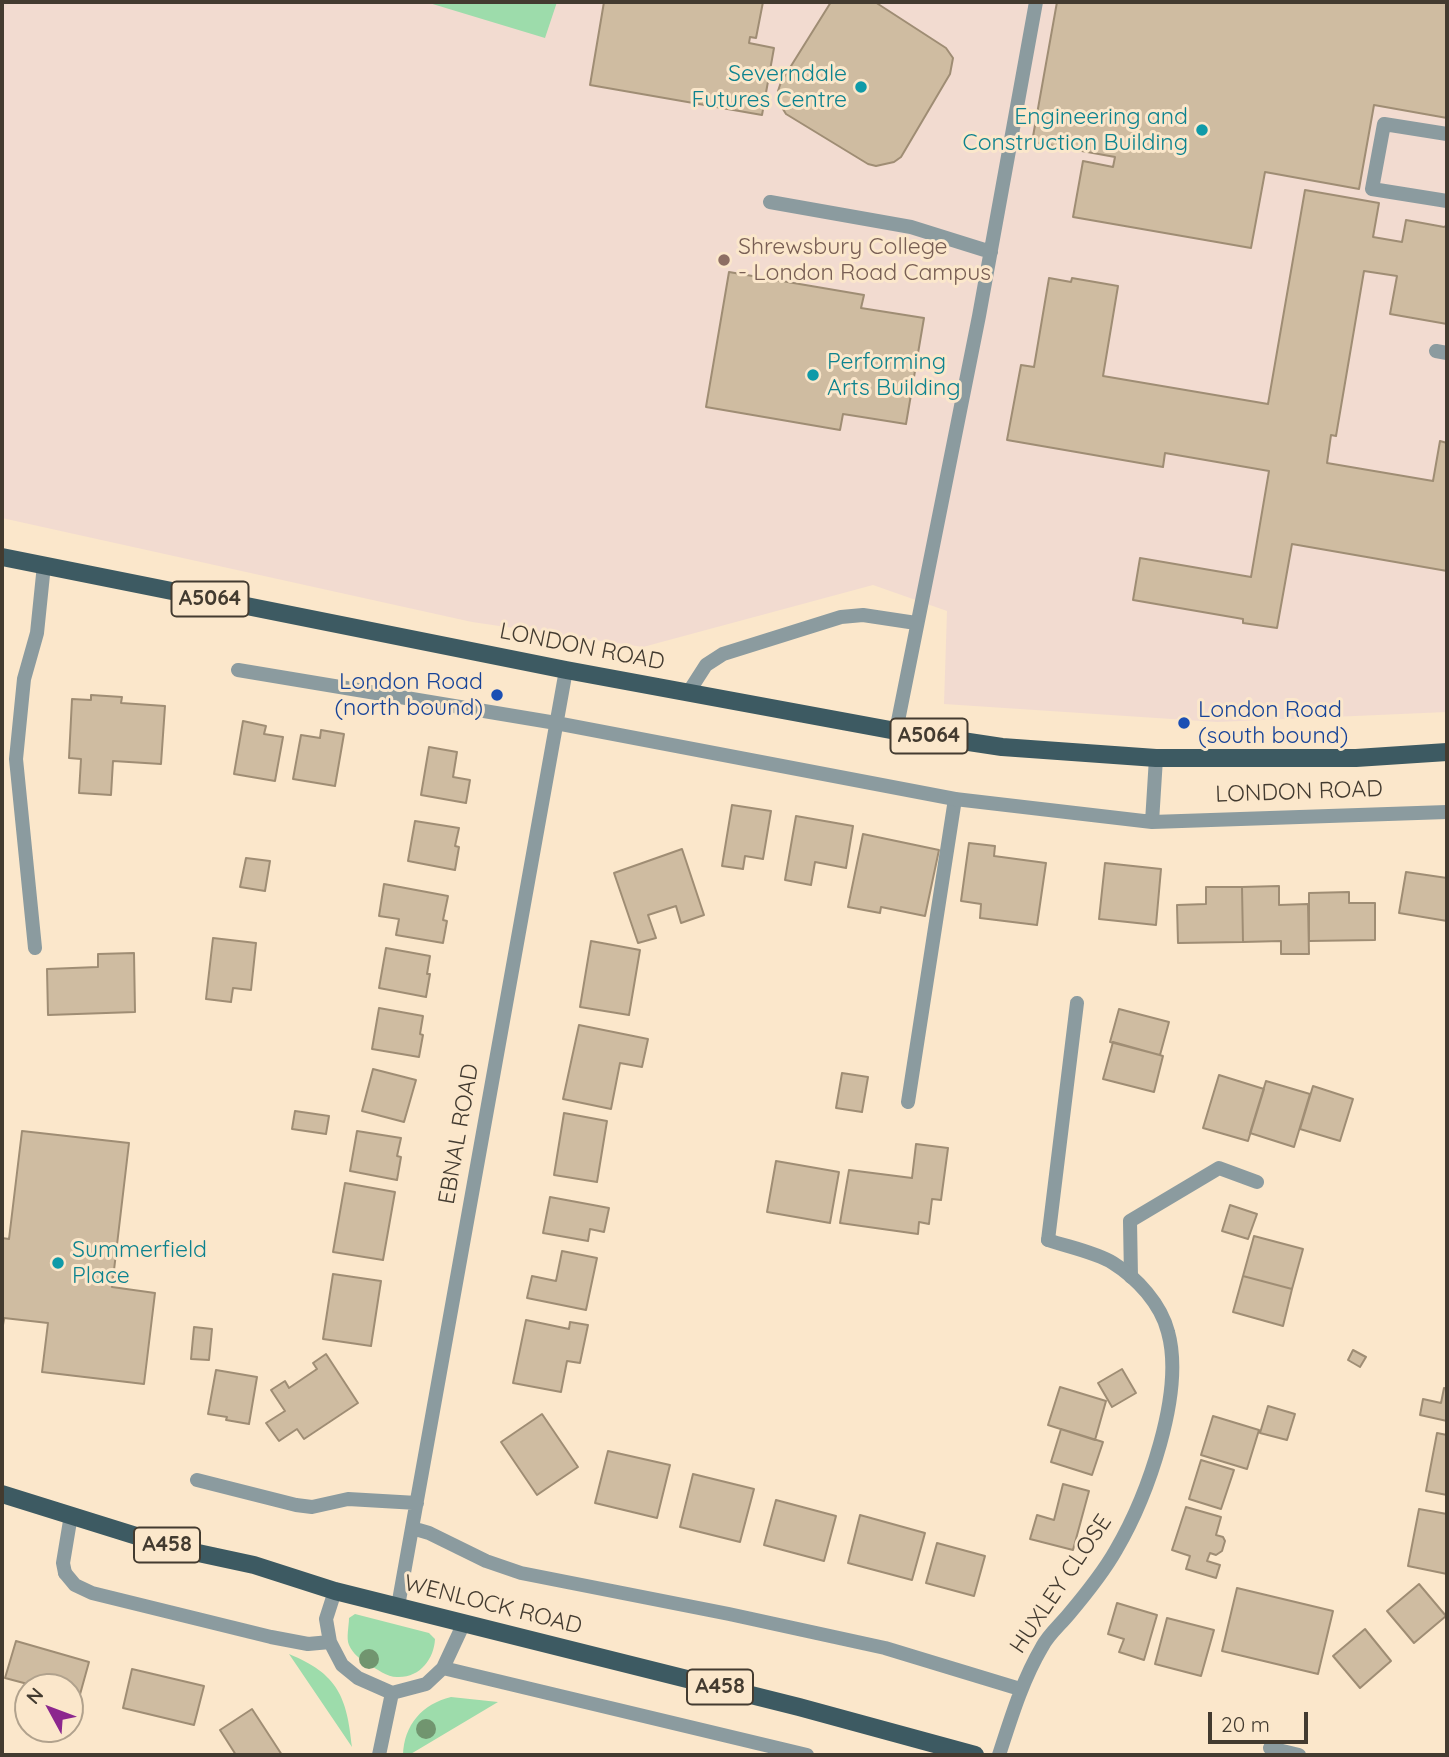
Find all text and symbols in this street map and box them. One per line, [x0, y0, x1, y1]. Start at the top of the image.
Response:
place label: Severndale Futures Centre [691, 60, 847, 114]
marker: Severndale Futures Centre [853, 79, 869, 95]
place label: Engineering and Construction Building [963, 103, 1188, 157]
marker: Engineering and Construction Building [1194, 122, 1210, 138]
place label: Shrewsbury College - London Road Campus [738, 233, 991, 287]
marker: Shrewsbury College - London Road Campus [716, 252, 732, 268]
place label: Performing Arts Building [827, 348, 961, 402]
marker: Performing Arts Building [805, 367, 821, 383]
road number: A5064 [172, 582, 248, 616]
street label: LONDON ROAD [497, 617, 667, 677]
place label: London Road (north bound) [334, 668, 483, 722]
marker: London Road (north bound) [489, 687, 505, 703]
place label: London Road (south bound) [1198, 696, 1348, 750]
marker: London Road (south bound) [1176, 715, 1192, 731]
road number: A5064 [890, 718, 968, 754]
street label: LONDON ROAD [1215, 775, 1383, 809]
street label: EBNAL ROAD [433, 1062, 485, 1206]
place label: Summerfield Place [72, 1236, 207, 1290]
marker: Summerfield Place [50, 1255, 66, 1271]
street label: HUXLEY CLOSE [1004, 1509, 1118, 1659]
road number: A458 [134, 1528, 200, 1562]
street label: WENLOCK ROAD [401, 1570, 585, 1640]
road number: A458 [687, 1670, 753, 1704]
north arrow [14, 1673, 84, 1743]
text: N [21, 1682, 48, 1709]
scale bar [1211, 1698, 1311, 1742]
text: 20 m [1221, 1711, 1270, 1737]

